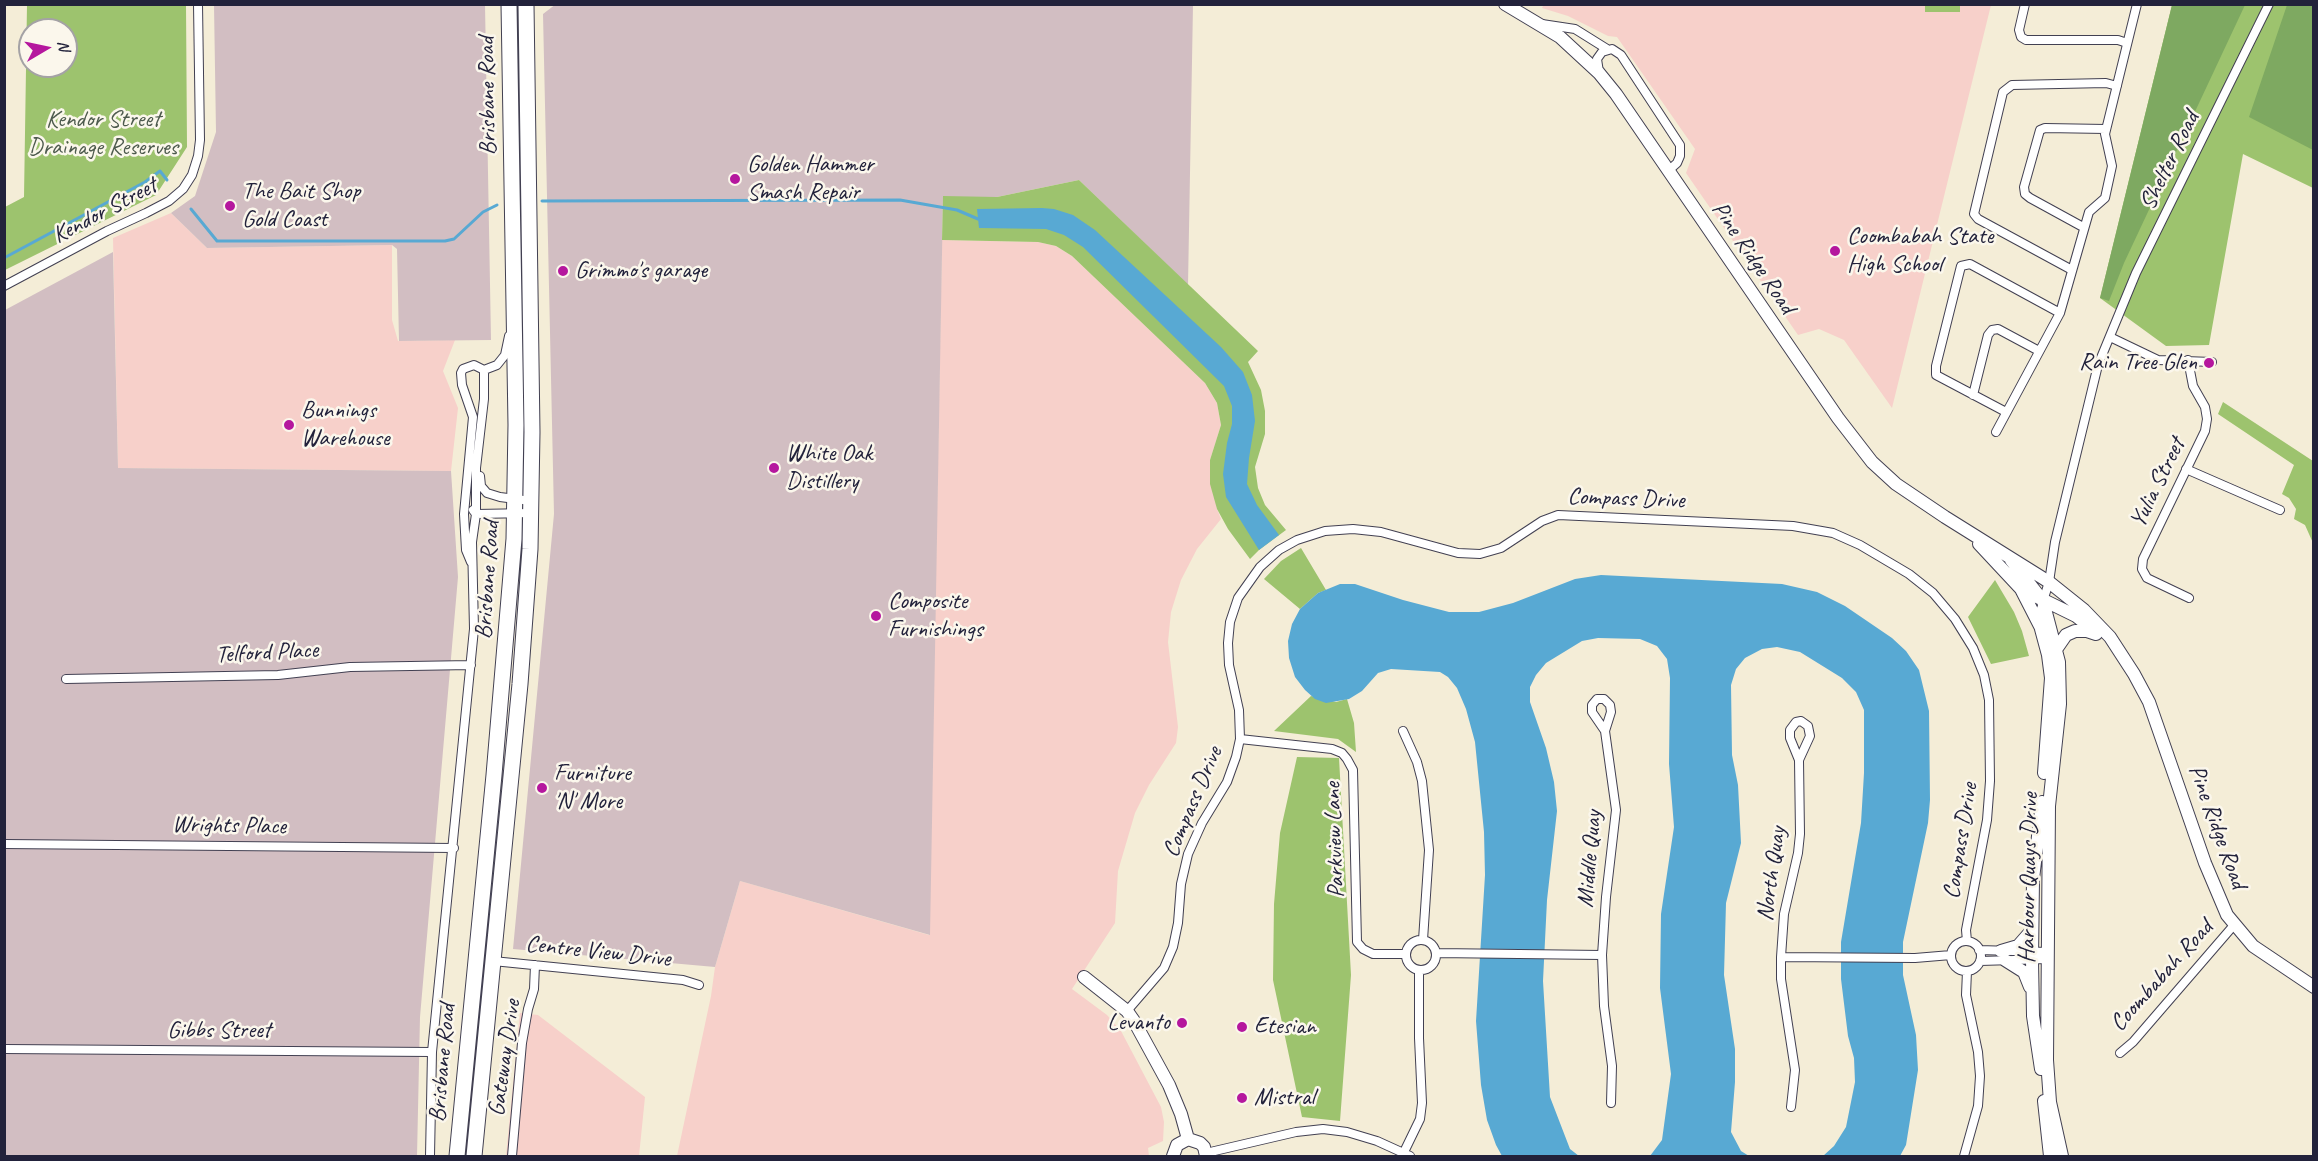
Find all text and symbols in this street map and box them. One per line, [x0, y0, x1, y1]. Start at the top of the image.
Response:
north arrow [18, 18, 78, 78]
street label: Brisbane Road [473, 36, 503, 156]
text: N [53, 39, 74, 52]
park label: Kendor Street Drainage Reserves [28, 106, 178, 162]
street label: Shelter Road [2134, 107, 2206, 215]
place label: Golden Hammer Smash Repair [747, 151, 874, 207]
street label: Kendor Street [48, 171, 162, 251]
marker: Golden Hammer Smash Repair [728, 172, 742, 186]
place label: The Bait Shop Gold Coast [242, 178, 360, 234]
street label: Pine Ridge Road [1705, 196, 1801, 320]
marker: The Bait Shop Gold Coast [223, 199, 237, 213]
place label: Coombabah State High School [1847, 223, 1993, 279]
marker: Coombabah State High School [1828, 244, 1842, 258]
place label: Grimmo's garage [575, 257, 707, 285]
marker: Grimmo's garage [556, 264, 570, 278]
place label: Rain Tree Glen [2079, 349, 2197, 377]
marker: Rain Tree Glen [2202, 356, 2216, 370]
place label: Bunnings Warehouse [301, 397, 389, 453]
marker: Bunnings Warehouse [282, 418, 296, 432]
street label: Yulia Street [2124, 433, 2192, 533]
place label: White Oak Distillery [786, 440, 872, 496]
marker: White Oak Distillery [767, 461, 781, 475]
street label: Compass Drive [1567, 483, 1685, 515]
street label: Brisbane Road [469, 520, 507, 640]
place label: Composite Furnishings [888, 588, 983, 644]
marker: Composite Furnishings [869, 609, 883, 623]
street label: Telford Place [215, 636, 319, 670]
street label: Compass Drive [1157, 742, 1229, 862]
place label: Furniture 'N' More [554, 760, 631, 816]
street label: Pine Ridge Road [2181, 761, 2253, 893]
marker: Furniture 'N' More [535, 781, 549, 795]
street label: Compass Drive [1938, 781, 1984, 901]
street label: Parkview Lane [1319, 782, 1351, 898]
street label: Harbour Quays Drive [2013, 792, 2045, 964]
street label: Middle Quay [1571, 809, 1609, 909]
street label: Wrights Place [172, 811, 286, 841]
street label: North Quay [1751, 825, 1793, 923]
street label: Coombabah Road [2104, 914, 2220, 1038]
street label: Centre View Drive [524, 930, 672, 974]
street label: Gateway Drive [483, 998, 527, 1118]
street label: Brisbane Road [423, 1003, 463, 1123]
place label: Levanto [1107, 1009, 1170, 1037]
place label: Etesian [1254, 1013, 1316, 1041]
marker: Levanto [1175, 1016, 1189, 1030]
street label: Gibbs Street [167, 1017, 271, 1045]
marker: Etesian [1235, 1020, 1249, 1034]
place label: Mistral [1254, 1084, 1314, 1112]
marker: Mistral [1235, 1091, 1249, 1105]

